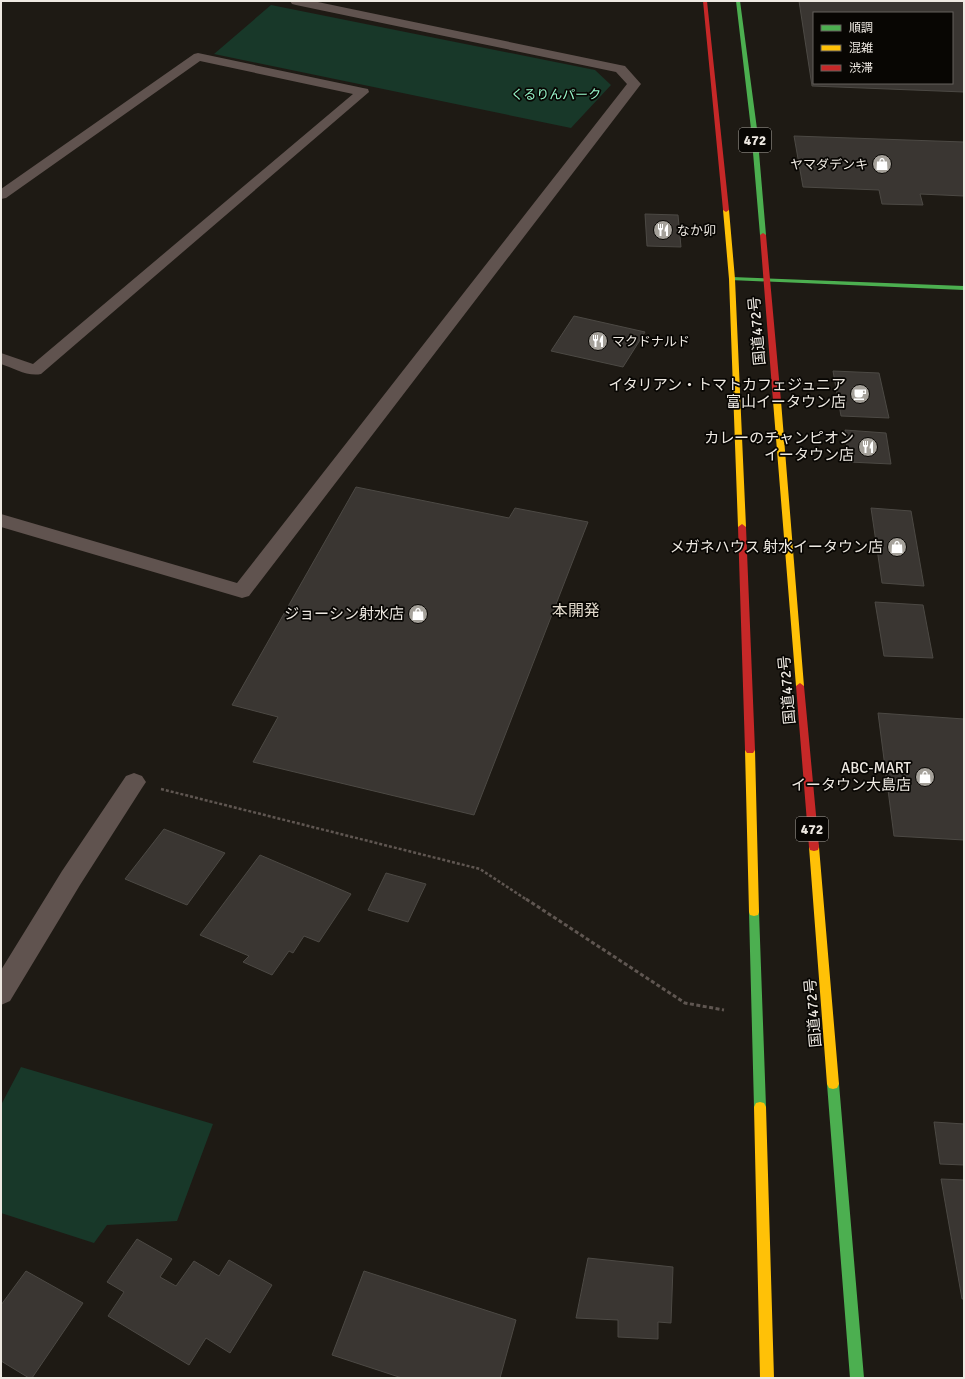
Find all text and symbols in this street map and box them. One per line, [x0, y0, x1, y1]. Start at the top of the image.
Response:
legend [813, 12, 953, 84]
text: 順調 [849, 21, 873, 36]
text: 混雑 [849, 41, 873, 56]
text: 渋滞 [849, 61, 873, 76]
park label: くるりんパーク [511, 87, 601, 103]
road number: 472 [739, 128, 771, 152]
shop icon: ヤマダデンキ [871, 153, 893, 175]
place label: ヤマダデンキ [790, 157, 868, 173]
restaurant icon: なか卯 [652, 219, 674, 241]
place label: なか卯 [677, 223, 716, 239]
street label: 国道472号 [745, 296, 769, 366]
restaurant icon: マクドナルド [587, 330, 609, 352]
place label: マクドナルド [612, 334, 690, 350]
place label: イタリアン・トマトカフェジュニア 富山イータウン店 [608, 376, 846, 411]
cafe icon: イタリアン・トマトカフェジュニア 富山イータウン店 [849, 383, 871, 405]
place label: カレーのチャンピオン イータウン店 [704, 429, 854, 464]
restaurant icon: カレーのチャンピオン イータウン店 [857, 436, 879, 458]
shop icon: メガネハウス 射水イータウン店 [886, 536, 908, 558]
place label: メガネハウス 射水イータウン店 [670, 538, 883, 556]
district label: 本開発 [552, 601, 600, 621]
shop icon: ジョーシン射水店 [407, 603, 429, 625]
place label: ジョーシン射水店 [284, 605, 404, 623]
street label: 国道472号 [775, 655, 799, 725]
place label: ABC-MART イータウン大島店 [791, 759, 912, 794]
shop icon: ABC-MART イータウン大島店 [914, 766, 936, 788]
road number: 472 [796, 817, 828, 841]
street label: 国道472号 [801, 978, 825, 1048]

